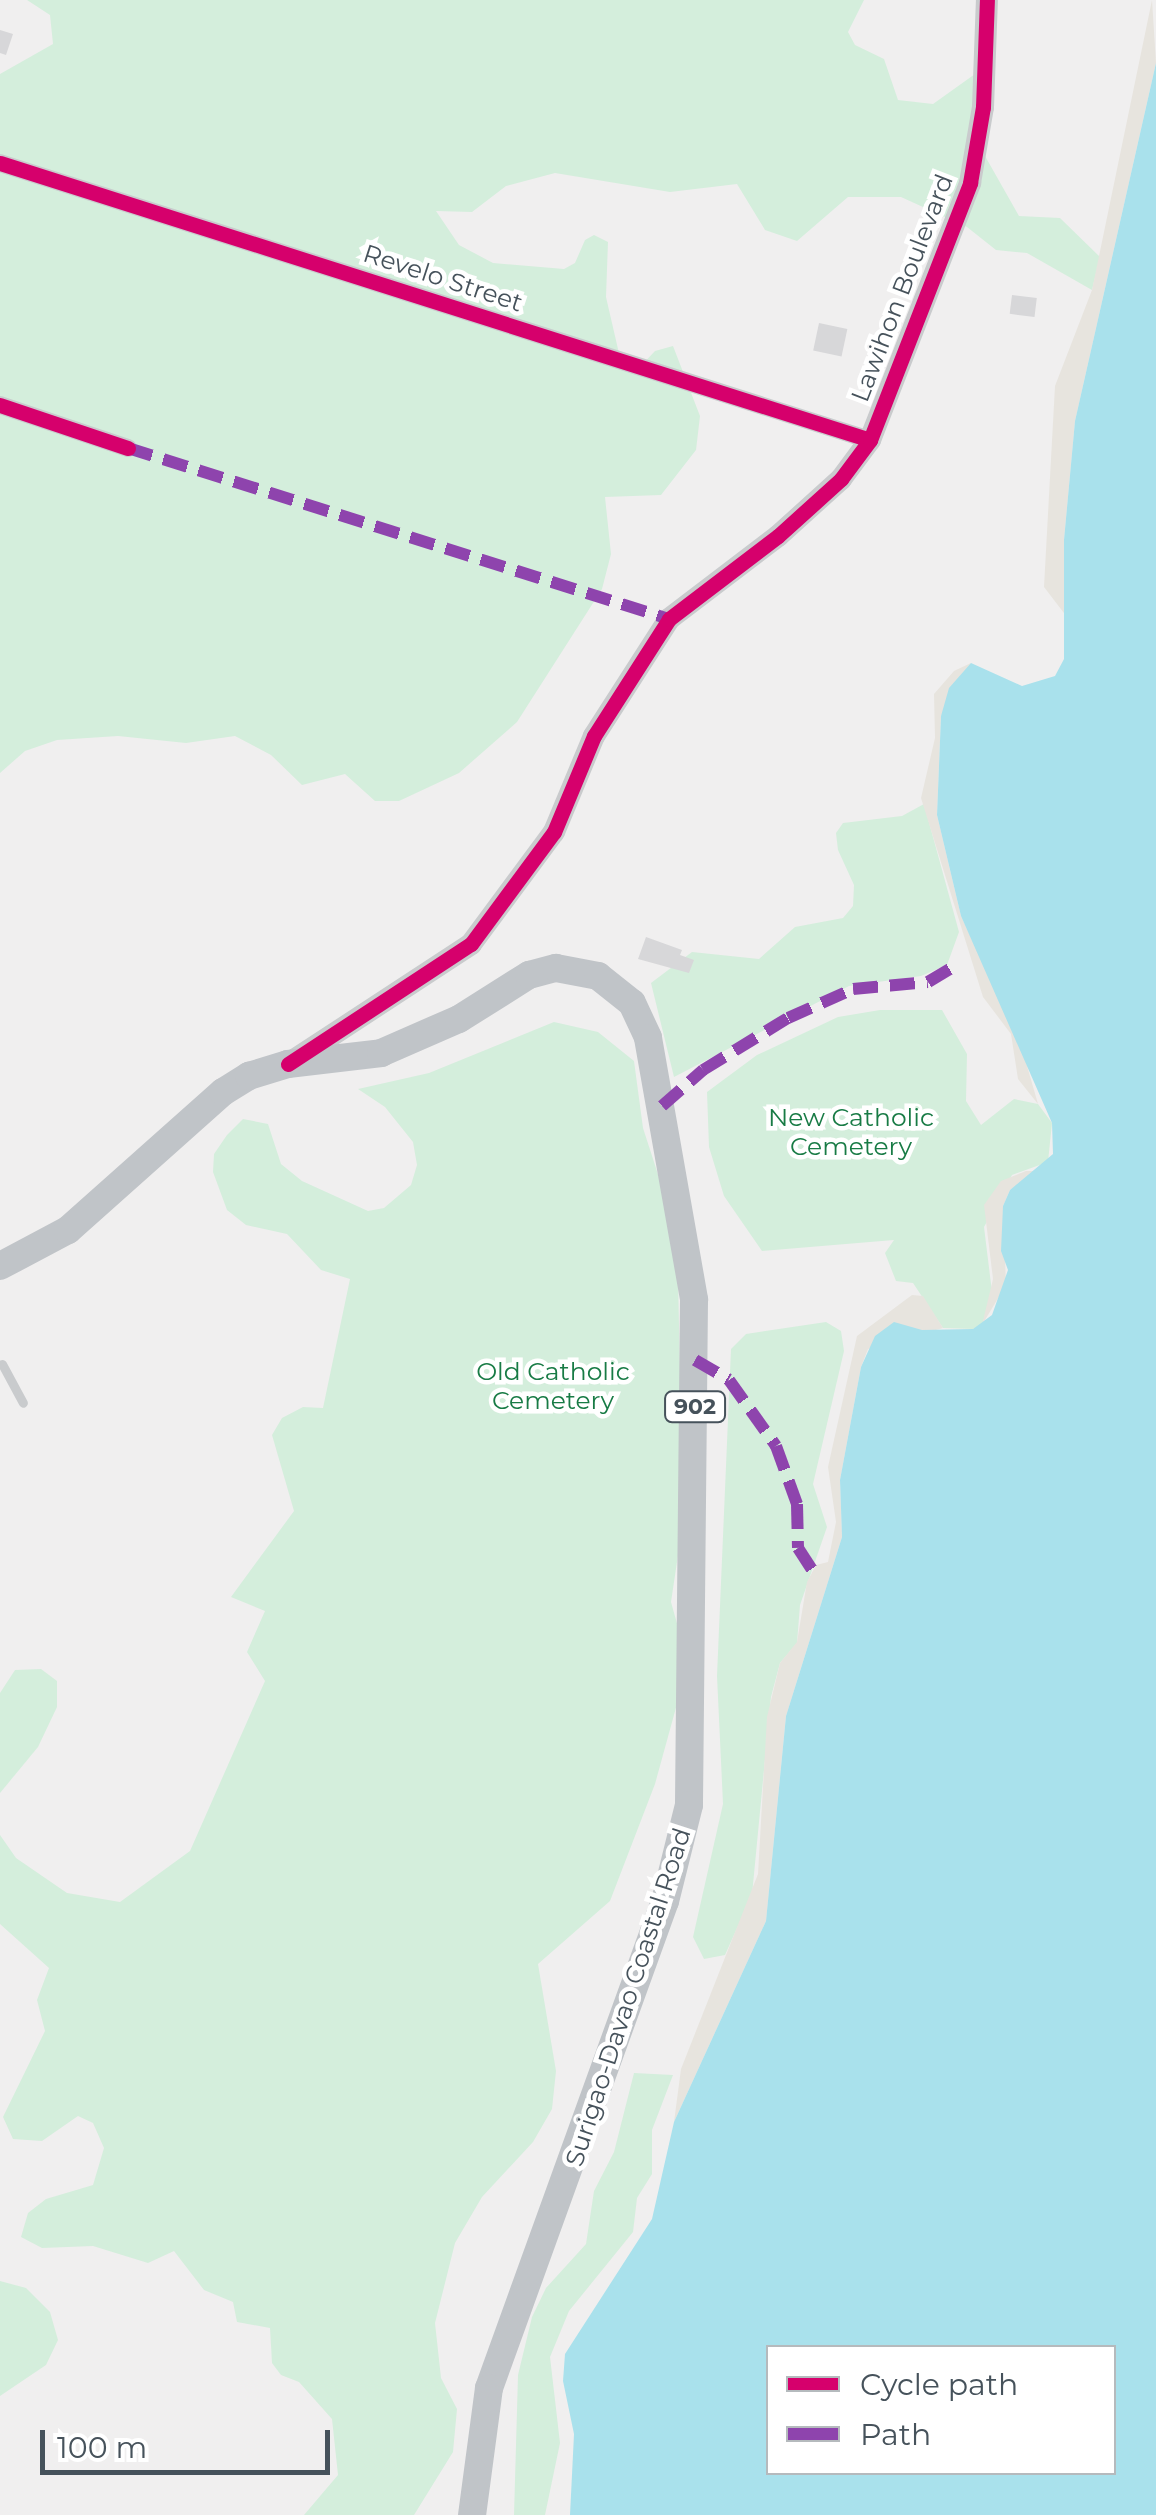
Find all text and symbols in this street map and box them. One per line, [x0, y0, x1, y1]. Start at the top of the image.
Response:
street label: Lawihon Boulevard [845, 170, 959, 406]
street label: Revelo Street [360, 238, 526, 318]
park label: New Catholic Cemetery [768, 1103, 934, 1162]
park label: Old Catholic Cemetery [476, 1357, 630, 1416]
road number: 902 [662, 1390, 728, 1424]
street label: Surigao-Davao Coastal Road [559, 1824, 697, 2170]
legend [766, 2345, 1116, 2475]
text: Cycle path [860, 2366, 1018, 2403]
scale bar [45, 2410, 335, 2472]
text: Path [860, 2416, 931, 2453]
text: 100 m [57, 2429, 147, 2466]

